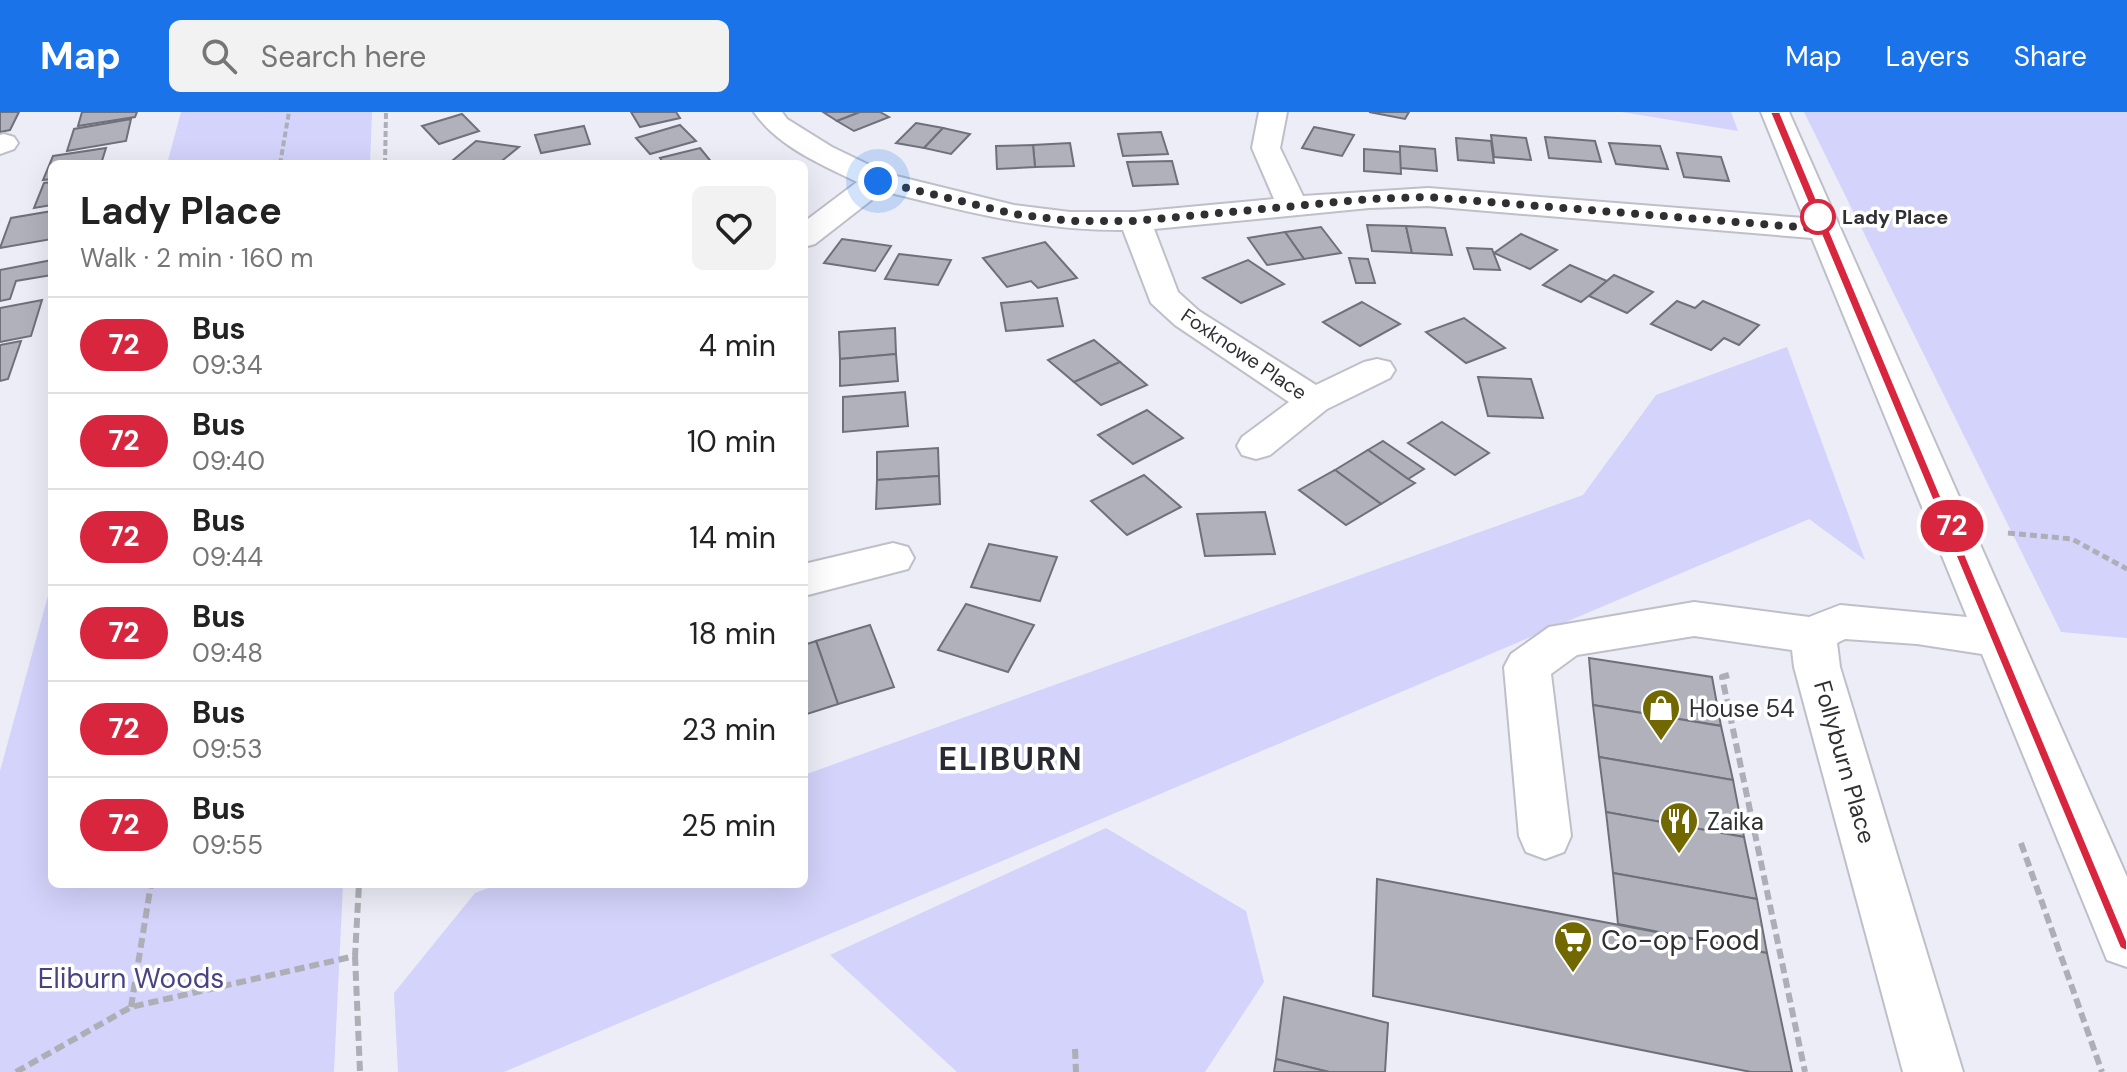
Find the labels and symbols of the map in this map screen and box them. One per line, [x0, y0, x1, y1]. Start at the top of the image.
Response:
your location [858, 161, 898, 201]
marker: Lady Place [1801, 200, 1835, 234]
place label: Lady Place [1842, 204, 1948, 230]
street label: Foxknowe Place [1176, 302, 1312, 406]
line badge: 72 [1916, 500, 1988, 552]
street label: Follyburn Place [1807, 677, 1883, 847]
shop icon: House 54 [1640, 687, 1682, 742]
place label: House 54 [1689, 693, 1795, 724]
district label: ELIBURN [938, 738, 1084, 780]
restaurant icon: Zaika [1658, 800, 1700, 855]
place label: Zaika [1707, 806, 1764, 837]
supermarket icon: Co-op Food [1552, 919, 1594, 974]
place label: Co-op Food [1601, 922, 1760, 959]
park label: Eliburn Woods [38, 960, 224, 997]

